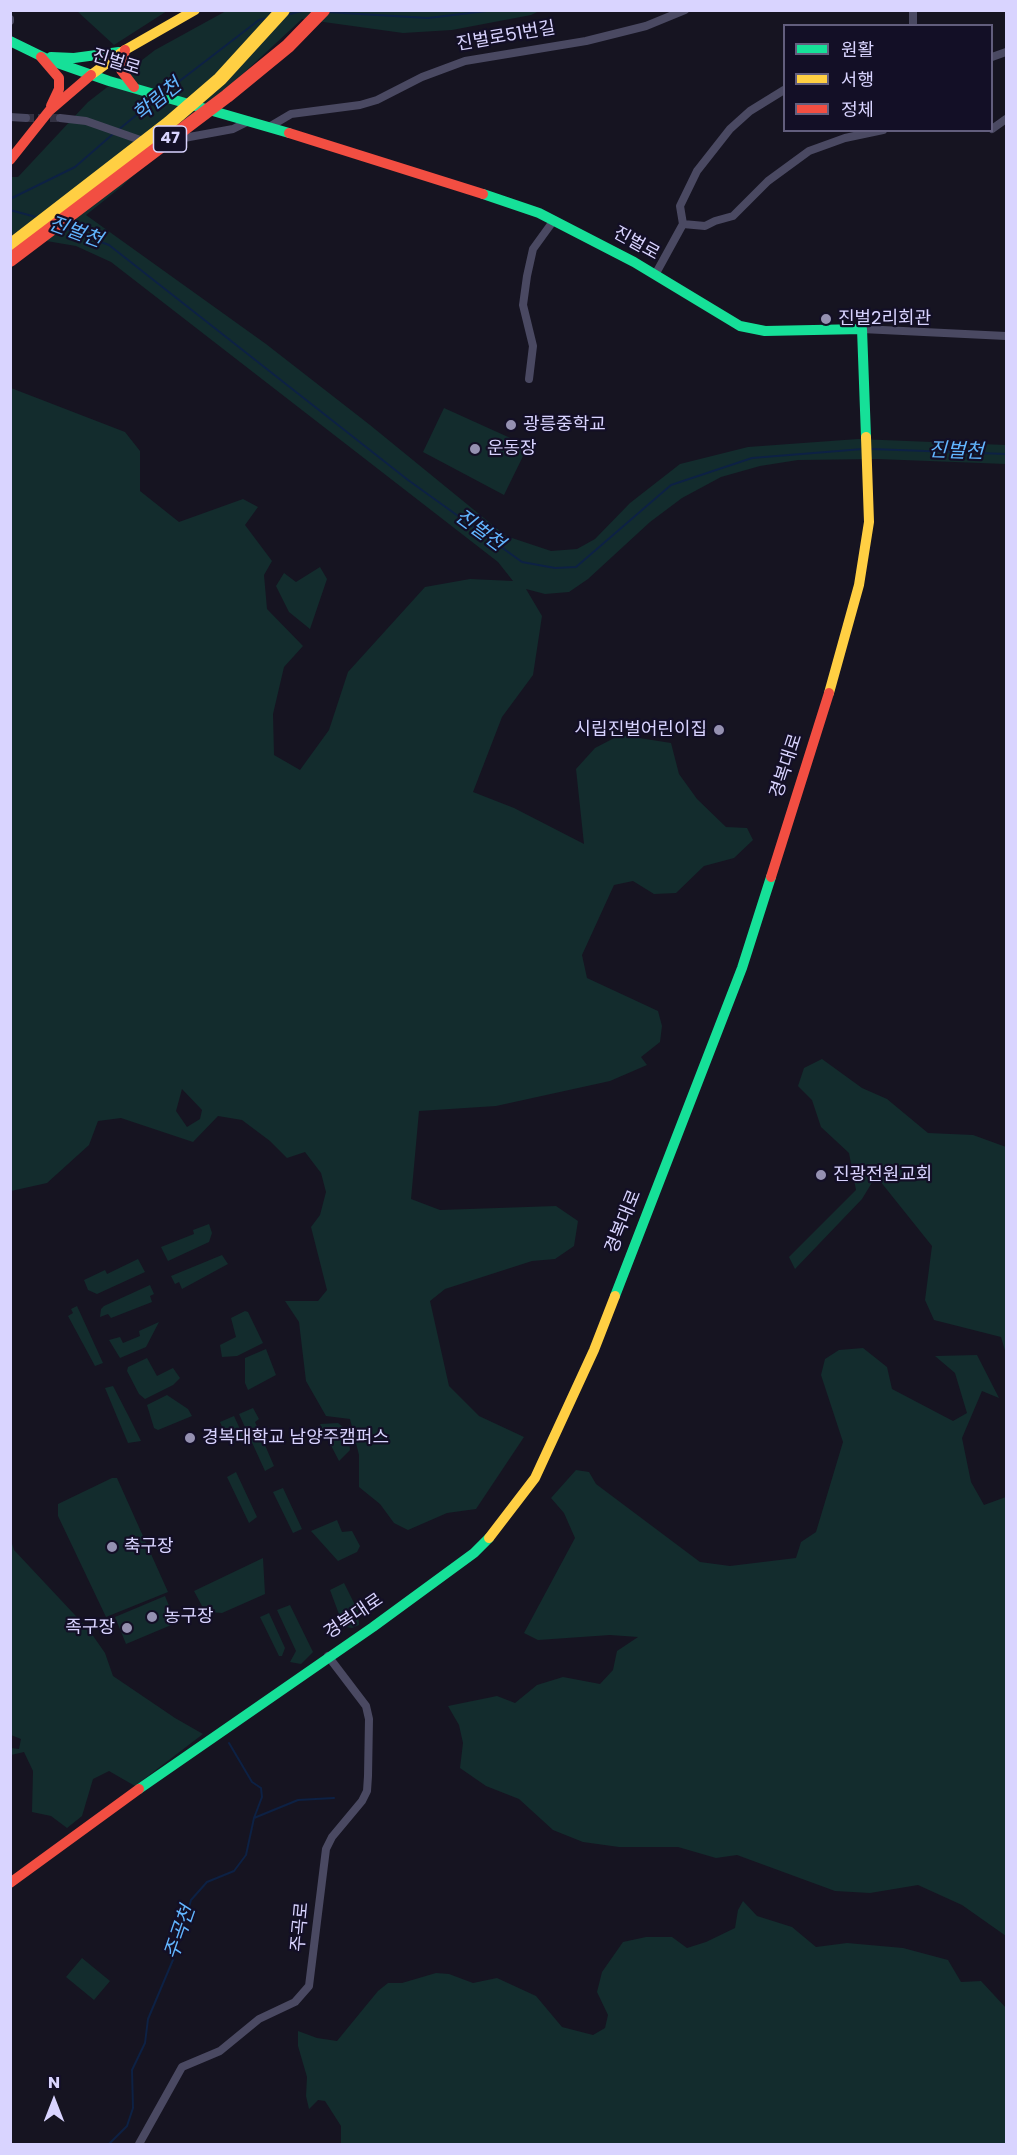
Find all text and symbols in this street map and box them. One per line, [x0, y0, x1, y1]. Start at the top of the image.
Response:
street label: 진벌로51번길 [455, 18, 557, 56]
legend [783, 24, 993, 132]
text: 원활 [841, 37, 874, 62]
street label: 진벌로 [89, 45, 143, 81]
text: 서행 [841, 67, 874, 92]
water label: 학림천 [129, 74, 187, 128]
text: 정체 [841, 97, 874, 122]
road number: 47 [154, 126, 186, 152]
water label: 진벌천 [45, 212, 105, 254]
street label: 진벌로 [609, 223, 663, 265]
place label: 진벌2리회관 [838, 308, 931, 330]
marker: 진벌2리회관 [819, 312, 833, 326]
place label: 광릉중학교 [523, 414, 606, 436]
marker: 광릉중학교 [504, 418, 518, 432]
place label: 운동장 [487, 438, 537, 460]
water label: 진벌천 [928, 439, 984, 465]
marker: 운동장 [468, 442, 482, 456]
water label: 진벌천 [450, 505, 508, 557]
place label: 시립진벌어린이집 [575, 719, 707, 741]
marker: 시립진벌어린이집 [712, 723, 726, 737]
street label: 경복대로 [766, 731, 808, 801]
place label: 진광전원교회 [833, 1164, 932, 1186]
marker: 진광전원교회 [814, 1168, 828, 1182]
street label: 경복대로 [602, 1187, 646, 1257]
place label: 경복대학교 남양주캠퍼스 [202, 1427, 389, 1449]
marker: 경복대학교 남양주캠퍼스 [183, 1431, 197, 1445]
place label: 축구장 [124, 1536, 174, 1558]
marker: 축구장 [105, 1540, 119, 1554]
street label: 경복대로 [321, 1590, 387, 1644]
place label: 농구장 [164, 1606, 214, 1628]
marker: 농구장 [145, 1610, 159, 1624]
place label: 족구장 [65, 1617, 115, 1639]
marker: 족구장 [120, 1621, 134, 1635]
street label: 주곡로 [288, 1901, 314, 1953]
water label: 주곡천 [161, 1903, 201, 1963]
north arrow [24, 2071, 84, 2131]
text: N [48, 2071, 60, 2094]

